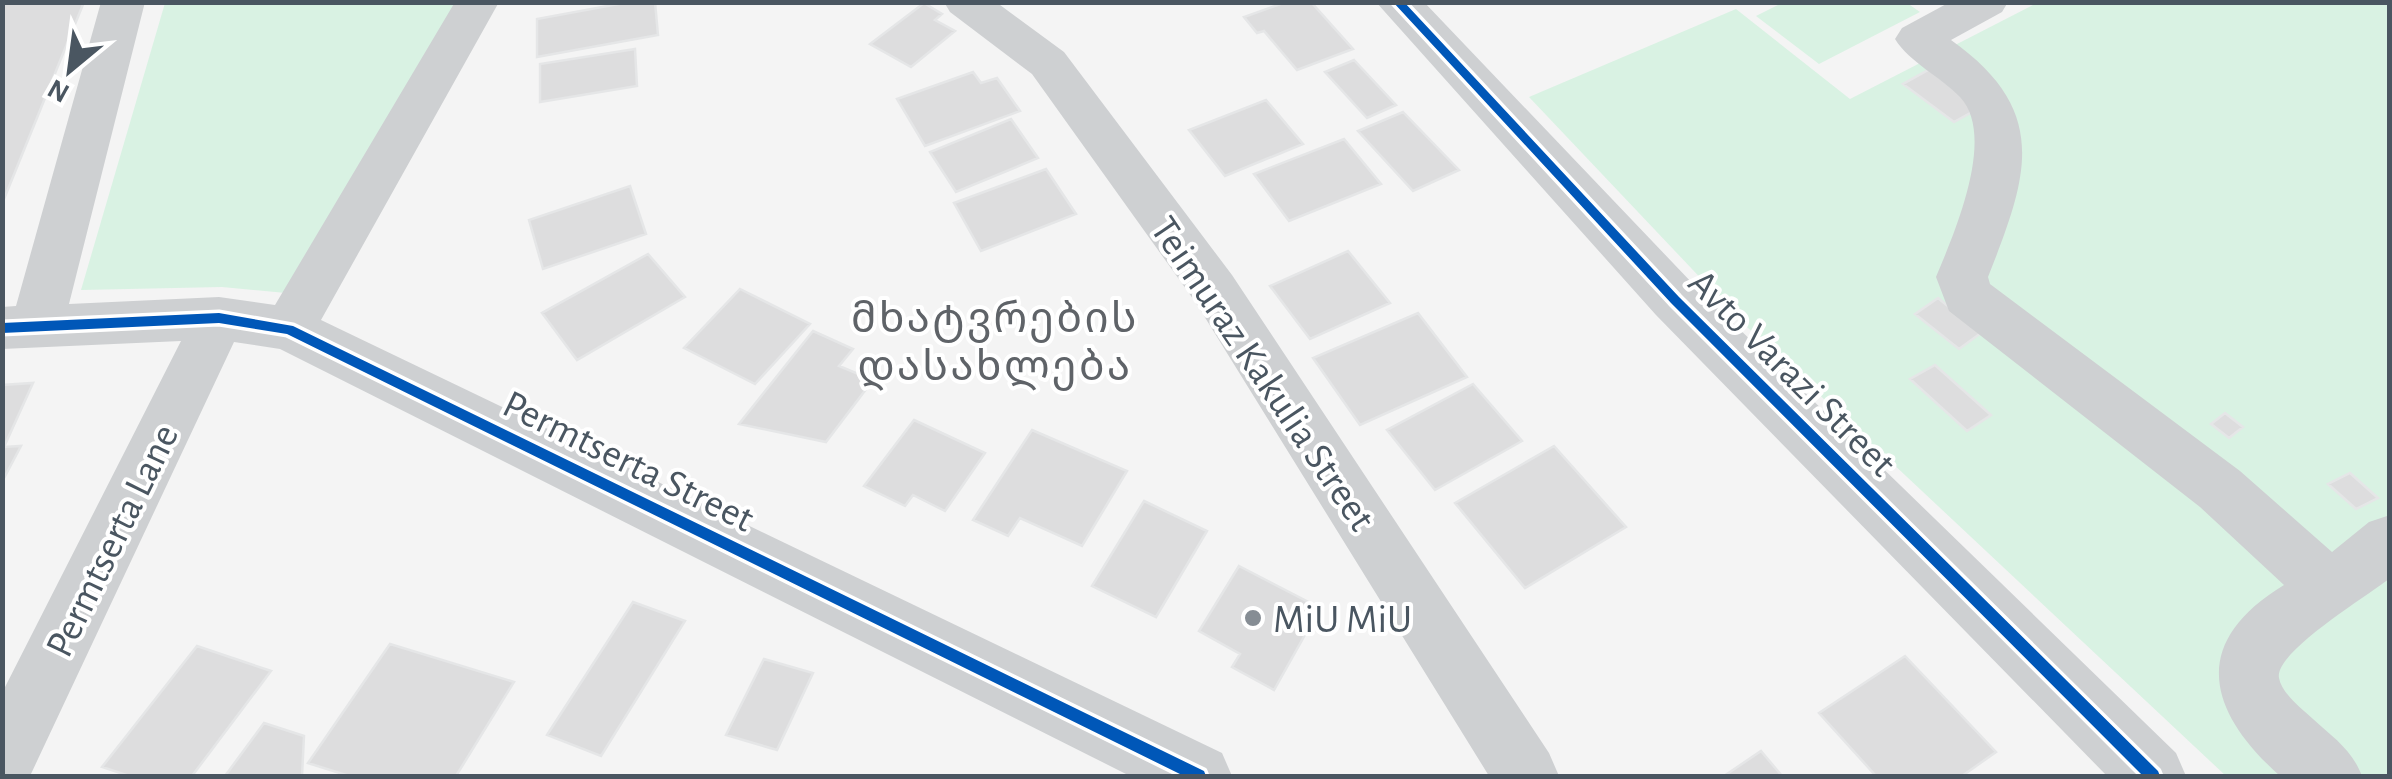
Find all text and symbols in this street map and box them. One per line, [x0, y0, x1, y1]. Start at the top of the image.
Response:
north arrow [20, 20, 120, 120]
text: N [44, 73, 74, 107]
street label: Teimuraz Kakulia Street [1143, 210, 1382, 538]
street label: Avto Varazi Street [1681, 262, 1903, 485]
district label: მხატვრების დასახლება [851, 298, 1139, 391]
street label: Permtserta Street [496, 384, 760, 540]
street label: Permtserta Lane [39, 418, 186, 663]
place label: MiU MiU [1273, 600, 1412, 640]
marker: MiU MiU [1242, 607, 1264, 629]

